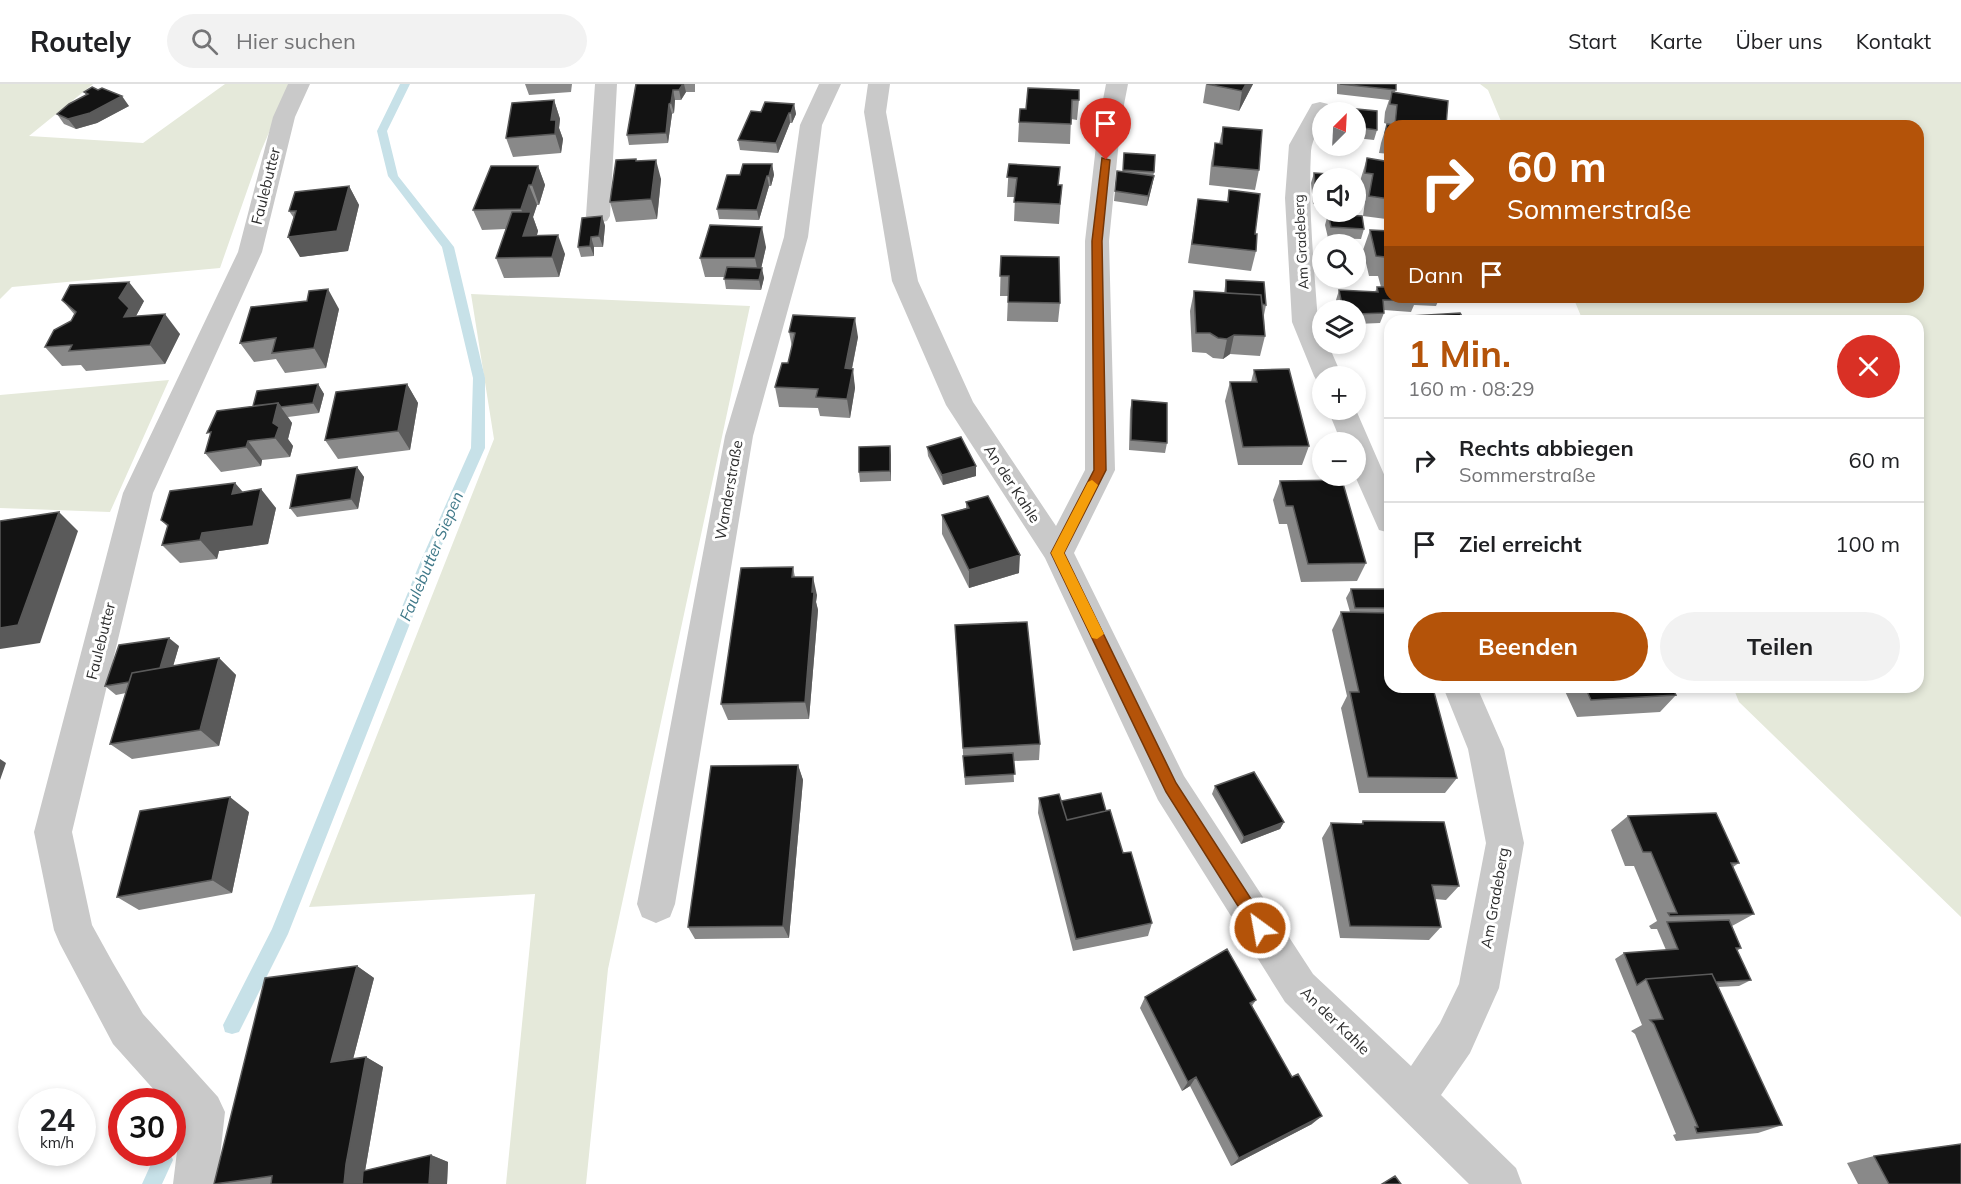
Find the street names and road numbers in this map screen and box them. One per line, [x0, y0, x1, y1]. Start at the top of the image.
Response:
street label: Faulebutter [247, 145, 284, 227]
street label: Am Gradeberg [1290, 194, 1312, 290]
street label: Wanderstraße [710, 439, 747, 541]
street label: An der Kahle [980, 441, 1045, 526]
street label: Faulebutter [82, 600, 119, 682]
street label: Am Gradeberg [1476, 846, 1513, 950]
street label: An der Kahle [1297, 983, 1374, 1058]

